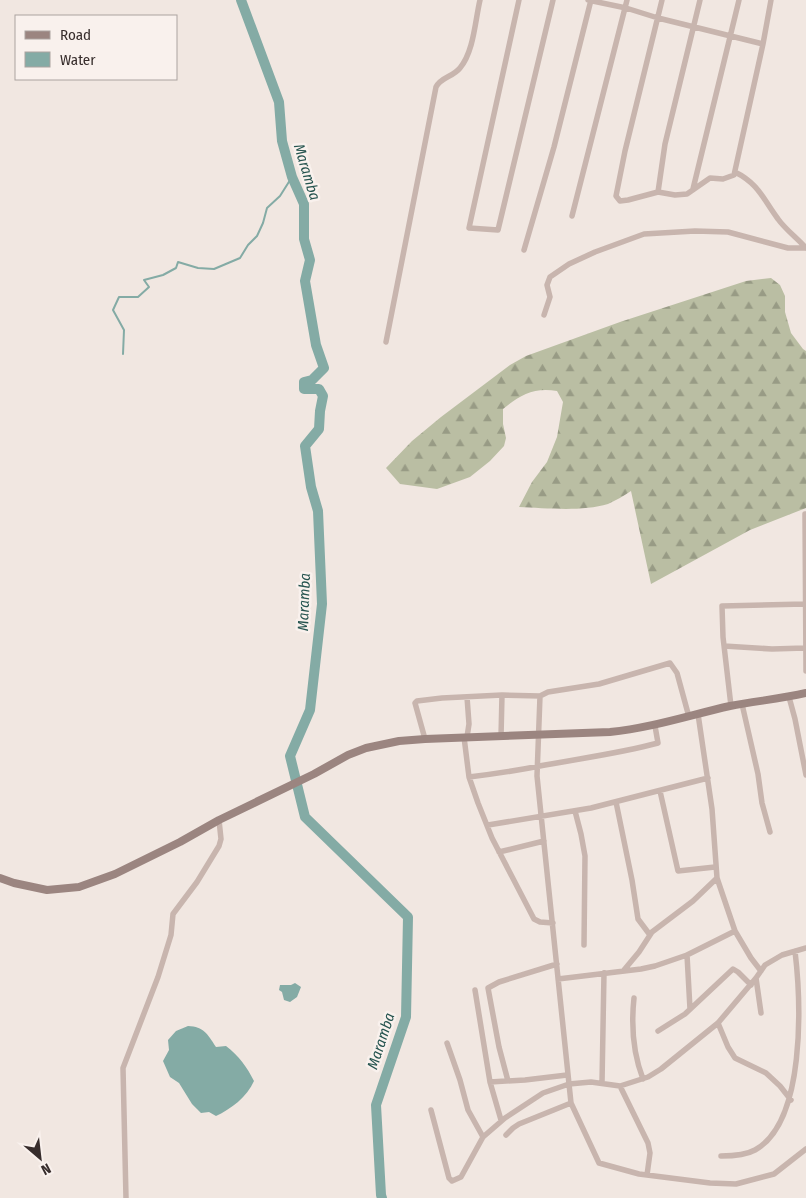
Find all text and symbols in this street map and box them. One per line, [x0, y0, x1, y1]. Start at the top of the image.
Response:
legend [15, 15, 178, 80]
text: Road [60, 26, 91, 44]
text: Water [60, 51, 96, 69]
water label: Maramba [290, 142, 324, 203]
water label: Maramba [294, 572, 314, 631]
water label: Maramba [363, 1010, 399, 1071]
north arrow [15, 1133, 65, 1183]
text: N [38, 1160, 54, 1179]

